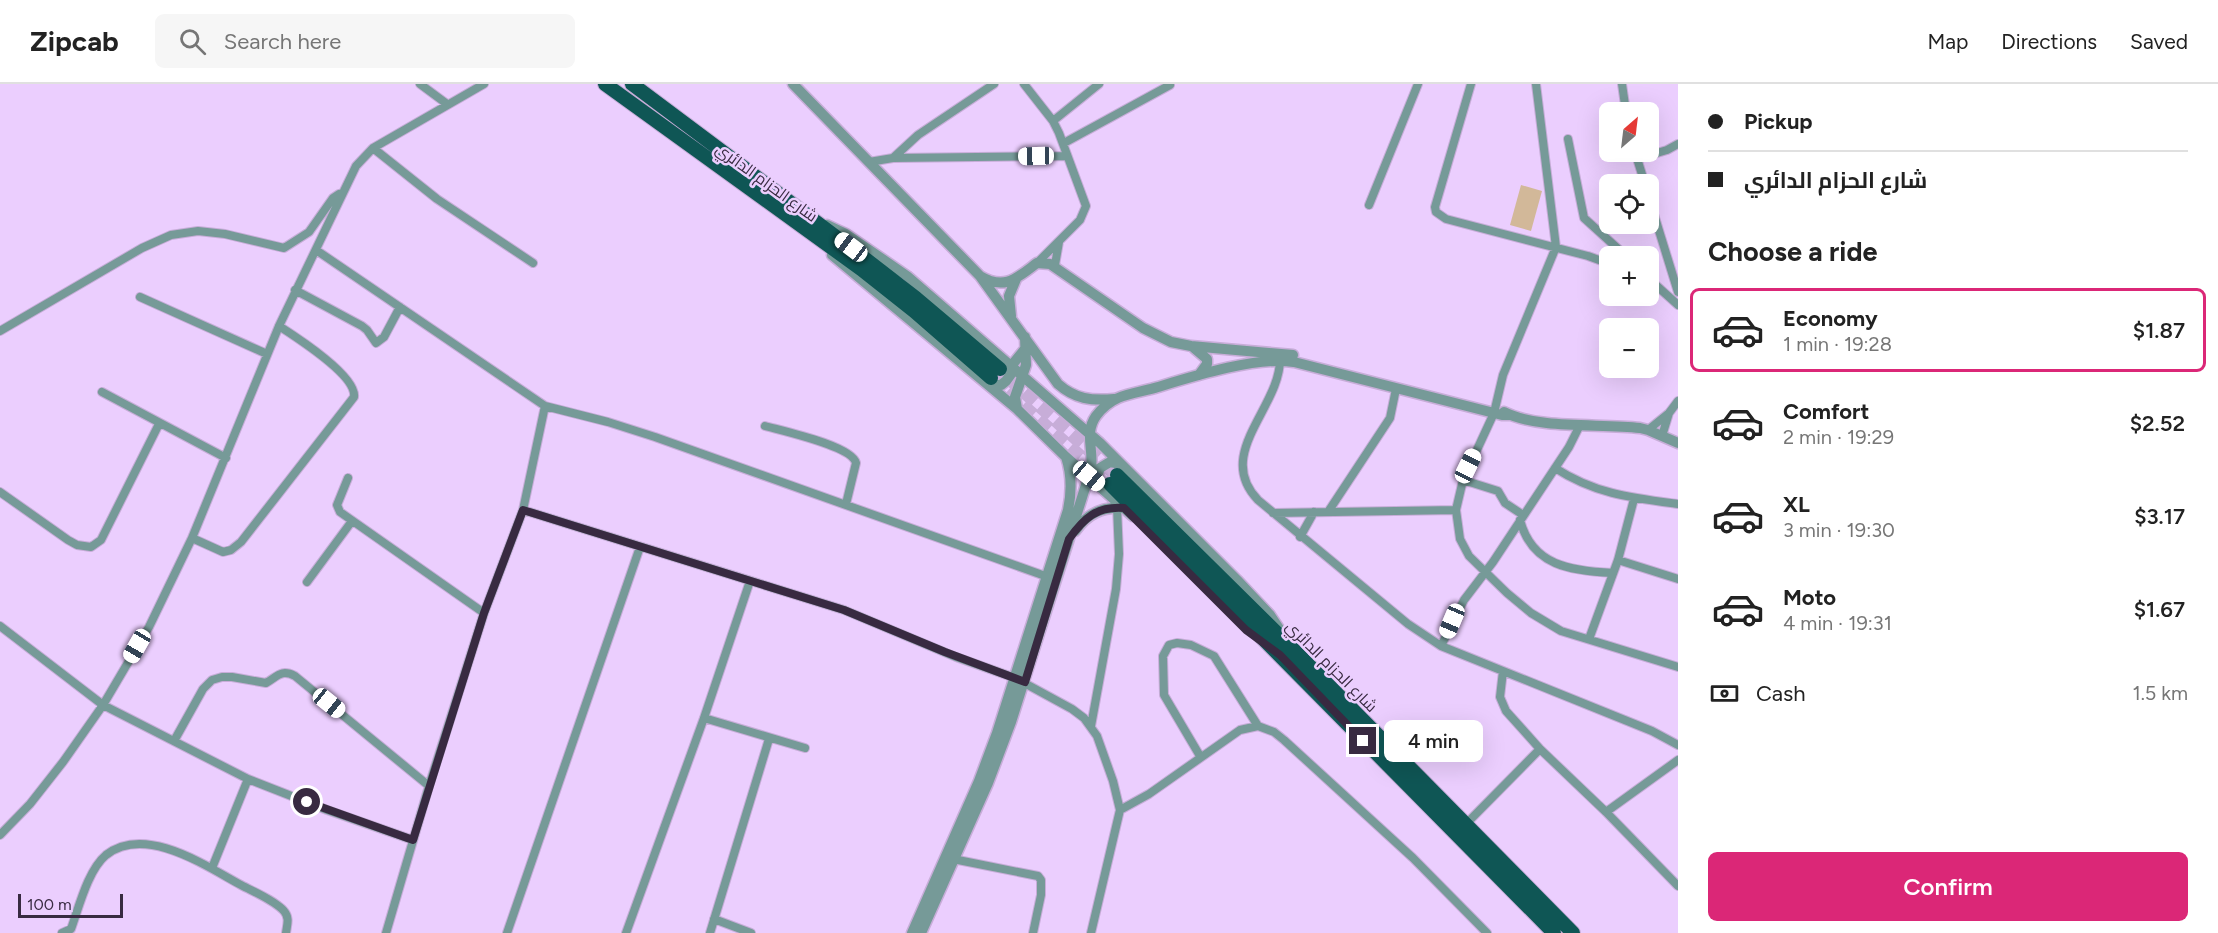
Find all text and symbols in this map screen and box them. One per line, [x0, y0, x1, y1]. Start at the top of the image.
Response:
search box [155, 14, 575, 68]
text: Zipcab [30, 24, 119, 58]
icon: search [176, 25, 209, 58]
text: Search here [224, 28, 341, 55]
text: Map [1927, 29, 1968, 54]
text: Directions [2001, 29, 2097, 54]
text: Saved [2130, 29, 2188, 54]
north arrow [1599, 102, 1659, 162]
map controls [1599, 102, 1659, 378]
text: Pickup [1744, 108, 1813, 135]
street label: شارع الحزام الدائري [710, 139, 821, 229]
car [1018, 147, 1054, 165]
text: شارع الحزام الدائري [1744, 167, 1927, 194]
button: locate [1599, 174, 1659, 234]
car [831, 229, 871, 265]
text: Choose a ride [1708, 235, 1877, 268]
button: + [1599, 246, 1659, 306]
icon: car [1711, 303, 1765, 357]
text: Economy [1783, 305, 1878, 332]
text: $1.87 [2133, 317, 2185, 344]
button: − [1599, 318, 1659, 378]
text: 1 min · 19:28 [1783, 332, 1892, 356]
icon: car [1711, 396, 1765, 450]
text: Comfort [1783, 398, 1869, 425]
text: $2.52 [2130, 410, 2185, 437]
text: 2 min · 19:29 [1783, 425, 1894, 449]
car [1452, 446, 1484, 486]
car [1069, 458, 1109, 494]
icon: car [1711, 489, 1765, 543]
text: XL [1783, 491, 1810, 518]
text: $3.17 [2134, 503, 2185, 530]
text: 3 min · 19:30 [1783, 518, 1895, 542]
icon: car [1711, 582, 1765, 636]
text: Moto [1783, 584, 1836, 611]
text: $1.67 [2134, 596, 2185, 623]
car [1437, 601, 1467, 641]
text: 4 min · 19:31 [1783, 611, 1892, 635]
street label: شارع الحزام الدائري [1279, 617, 1381, 719]
car [120, 626, 154, 666]
icon: cash [1708, 677, 1741, 710]
text: Cash [1756, 680, 1806, 707]
text: 1.5 km [2132, 681, 2188, 705]
car [309, 685, 349, 721]
callout: 4 min [1384, 720, 1483, 762]
route end [1349, 727, 1376, 754]
text: 4 min [1408, 729, 1459, 753]
route start [293, 788, 320, 815]
button: Confirm [1708, 852, 2188, 921]
scale bar [18, 891, 123, 918]
text: 100 m [27, 895, 72, 914]

